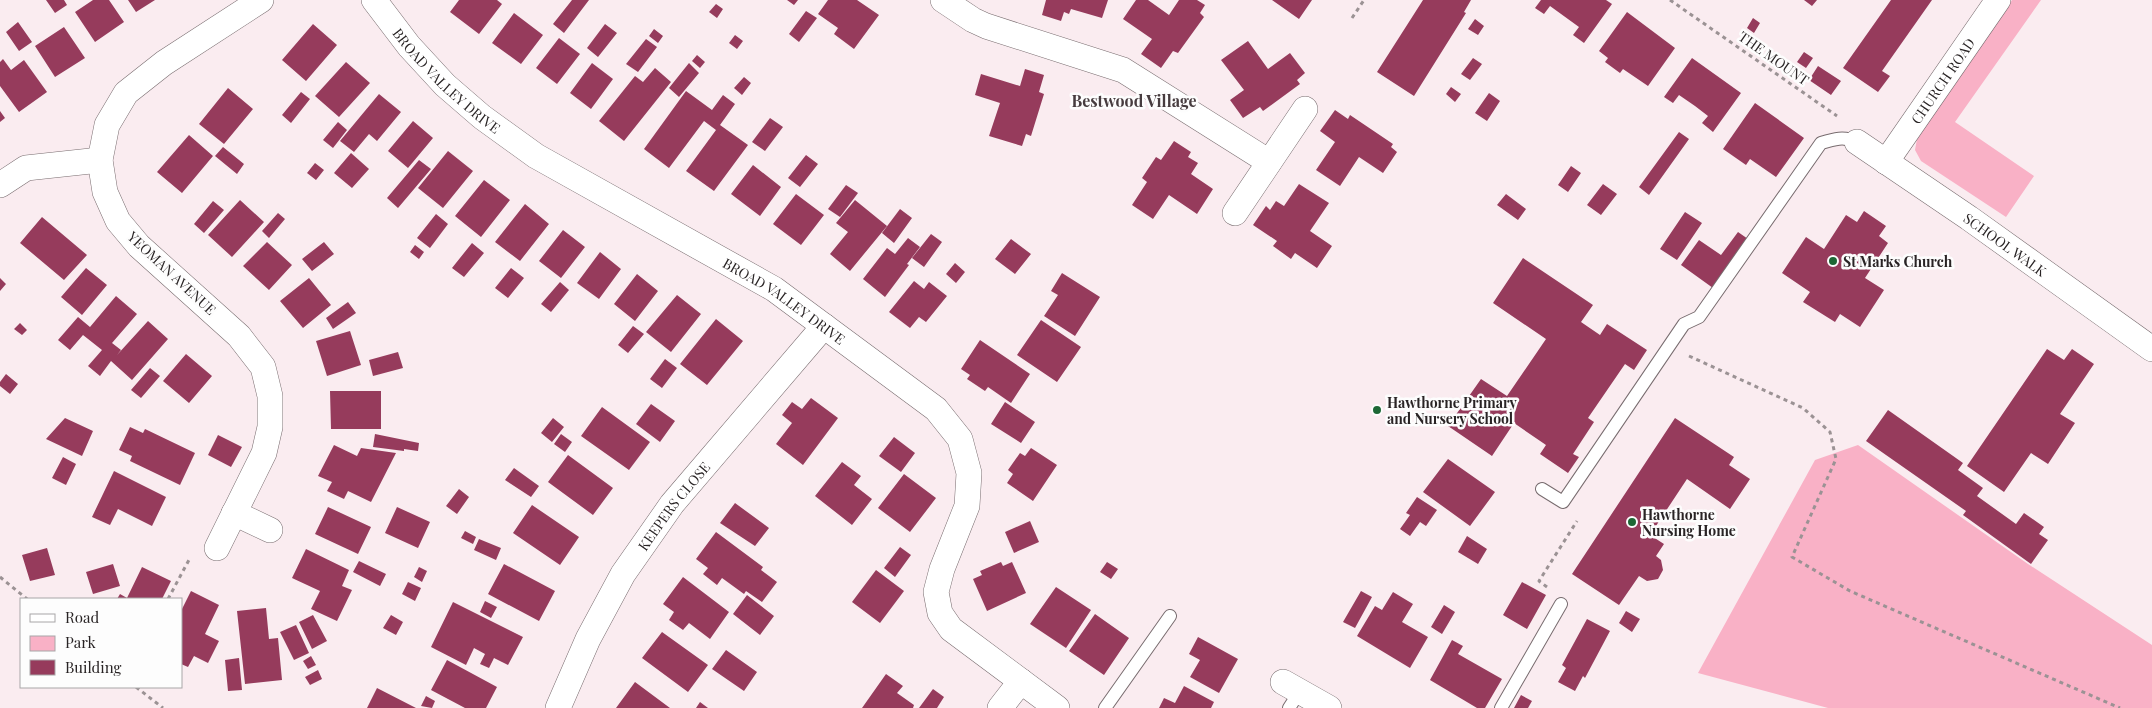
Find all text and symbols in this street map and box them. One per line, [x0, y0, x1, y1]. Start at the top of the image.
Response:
street label: BROAD VALLEY DRIVE [389, 24, 505, 137]
street label: THE MOUNT [1735, 27, 1813, 89]
street label: CHURCH ROAD [1906, 34, 1979, 127]
district label: Bestwood Village [1071, 90, 1197, 111]
street label: SCHOOL WALK [1960, 208, 2051, 281]
street label: YEOMAN AVENUE [123, 226, 220, 319]
place label: St Marks Church [1843, 252, 1953, 271]
street label: BROAD VALLEY DRIVE [720, 253, 849, 348]
marker: St Marks Church [1827, 255, 1839, 267]
place label: Hawthorne Primary and Nursery School [1387, 393, 1517, 428]
marker: Hawthorne Primary and Nursery School [1371, 404, 1383, 416]
street label: KEEPERS CLOSE [633, 457, 714, 554]
place label: Hawthorne Nursing Home [1642, 505, 1736, 540]
marker: Hawthorne Nursing Home [1626, 516, 1638, 528]
legend [20, 598, 182, 688]
text: Road [65, 607, 99, 627]
text: Park [65, 632, 97, 652]
text: Building [65, 657, 122, 677]

